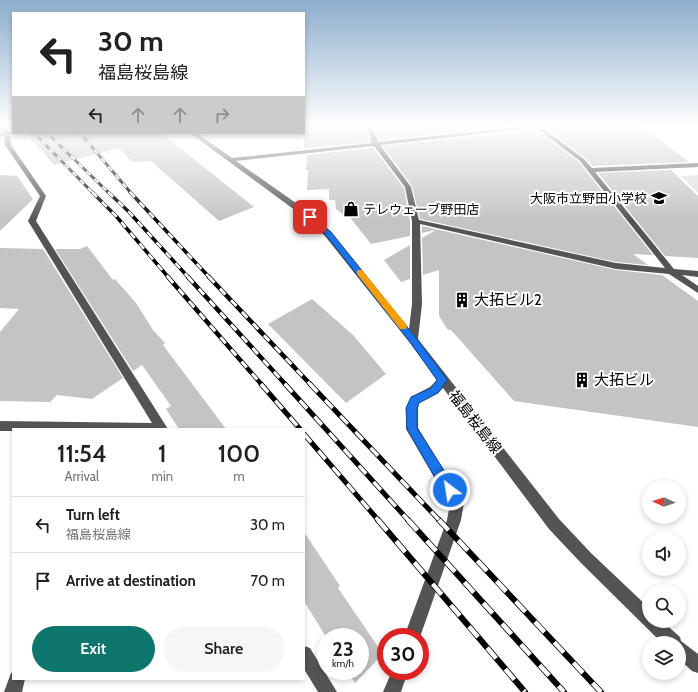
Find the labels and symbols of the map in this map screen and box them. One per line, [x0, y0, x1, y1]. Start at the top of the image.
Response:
school or university icon: 大阪市立野田小学校 [650, 189, 668, 207]
place label: 大阪市立野田小学校 [530, 190, 647, 206]
pin [293, 200, 327, 234]
shop icon: テレウェーブ野田店 [342, 200, 360, 218]
place label: テレウェーブ野田店 [363, 201, 479, 217]
building icon: 大拓ビル2 [453, 291, 471, 309]
place label: 大拓ビル2 [474, 291, 542, 309]
building icon: 大拓ビル [573, 371, 591, 389]
place label: 大拓ビル [594, 371, 654, 389]
street label: 福島桜島線 [445, 387, 505, 457]
position arrow [429, 469, 471, 511]
north arrow [642, 480, 686, 524]
speed limit sign: 30 [377, 628, 429, 680]

